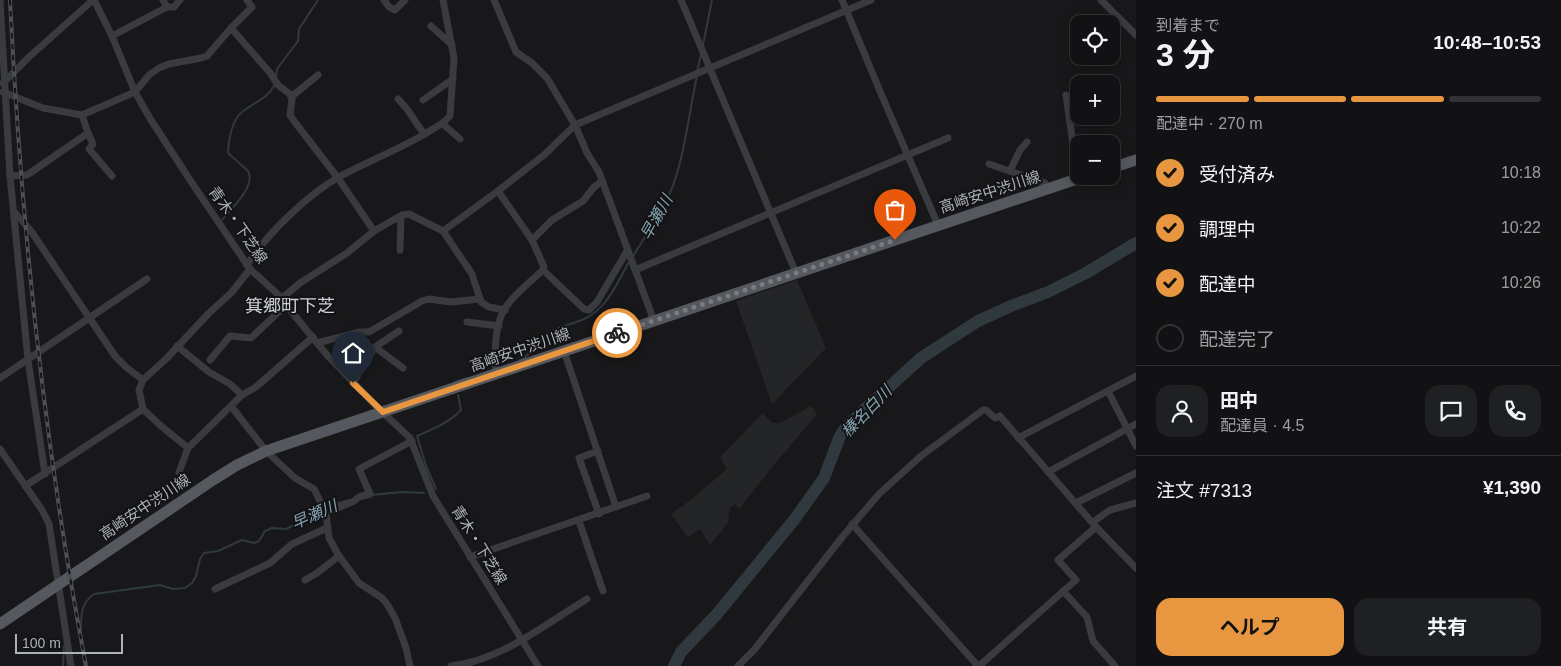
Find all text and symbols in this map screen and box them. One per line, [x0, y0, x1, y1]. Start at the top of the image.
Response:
map controls [1070, 15, 1120, 185]
button: locate [1070, 15, 1120, 65]
text: 到着まで [1156, 17, 1220, 34]
text: 10:48–10:53 [1433, 32, 1541, 53]
text: 3 分 [1156, 37, 1215, 73]
button: + [1070, 75, 1120, 125]
text: 配達中 · 270 m [1156, 115, 1263, 132]
button: − [1070, 135, 1120, 185]
icon: check [1156, 159, 1184, 187]
text: 受付済み [1199, 164, 1275, 185]
text: 10:18 [1501, 164, 1541, 181]
street label: 高崎安中渋川線 [937, 167, 1042, 216]
street label: 青木・下芝線 [206, 183, 271, 266]
pin [874, 189, 916, 240]
water label: 早瀬川 [637, 190, 676, 242]
icon: bag [881, 196, 909, 224]
icon: check [1156, 214, 1184, 242]
text: 調理中 [1199, 219, 1256, 240]
text: 10:22 [1501, 219, 1541, 236]
icon: check [1156, 269, 1184, 297]
text: 配達中 [1199, 274, 1256, 295]
text: 10:26 [1501, 274, 1541, 291]
district label: 箕郷町下芝 [245, 296, 335, 316]
courier [592, 308, 642, 358]
icon: bike [603, 319, 631, 347]
street label: 高崎安中渋川線 [467, 324, 572, 375]
text: 配達完了 [1199, 329, 1275, 350]
pin [332, 332, 374, 383]
icon: home [339, 339, 367, 367]
water label: 榛名白川 [838, 381, 896, 440]
button: person [1156, 385, 1208, 437]
button: chat [1425, 385, 1477, 437]
button: phone [1489, 385, 1541, 437]
text: 田中 [1220, 390, 1258, 411]
text: 配達員 · 4.5 [1220, 417, 1304, 434]
street label: 高崎安中渋川線 [96, 470, 193, 543]
text: ¥1,390 [1483, 477, 1541, 498]
text: 注文 #7313 [1156, 480, 1252, 501]
water label: 早瀬川 [289, 496, 341, 532]
street label: 青木・下芝線 [448, 502, 510, 587]
button: ヘルプ [1156, 598, 1344, 656]
button: 共有 [1354, 598, 1541, 656]
scale bar [15, 631, 122, 654]
text: 100 m [22, 635, 61, 651]

